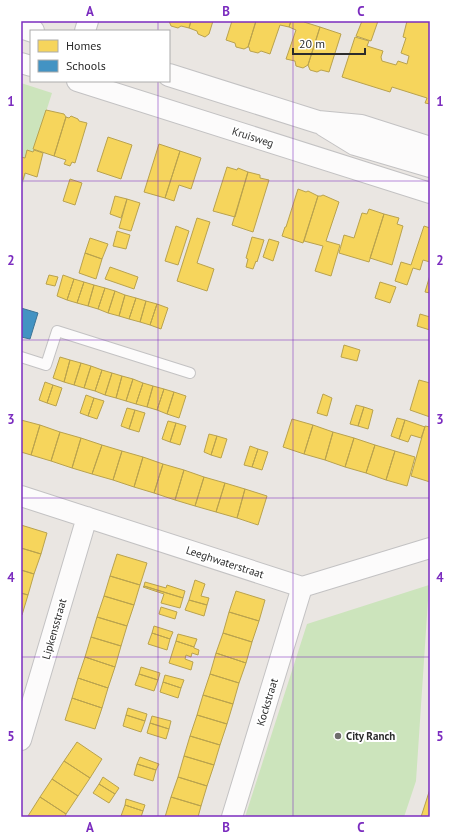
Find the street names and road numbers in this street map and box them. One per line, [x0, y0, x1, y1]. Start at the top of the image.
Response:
street label: Kruisweg [230, 124, 276, 150]
street label: Leeghwaterstraat [184, 543, 266, 581]
street label: Lipkensstraat [39, 597, 69, 661]
street label: Kockstraat [253, 676, 281, 728]

